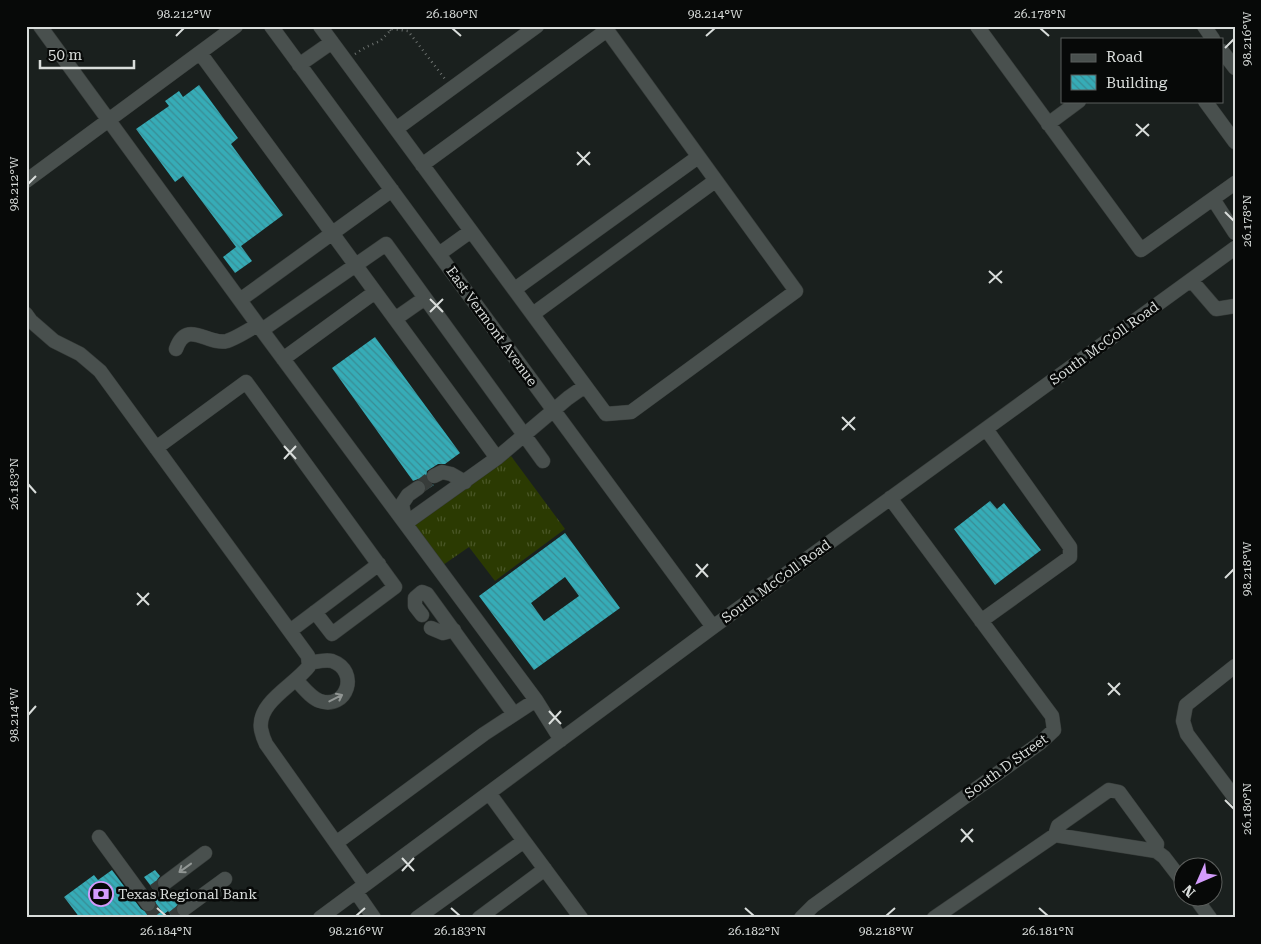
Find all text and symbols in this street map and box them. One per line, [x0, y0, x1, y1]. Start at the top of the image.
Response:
text: 98.212°W [157, 7, 212, 21]
text: 26.180°N [426, 7, 478, 21]
text: 98.214°W [688, 7, 743, 21]
text: 26.178°N [1014, 7, 1066, 21]
text: 98.216°W [1240, 11, 1254, 66]
scale bar [40, 38, 134, 70]
legend [1061, 38, 1224, 102]
text: 50 m [48, 46, 83, 64]
text: Road [1106, 48, 1143, 66]
text: Building [1106, 74, 1168, 92]
text: 98.212°W [7, 156, 21, 211]
text: 26.178°N [1240, 195, 1254, 247]
street label: East Vermont Avenue [443, 263, 541, 389]
street label: South McColl Road [1046, 298, 1162, 388]
text: 26.183°N [7, 458, 21, 510]
street label: South McColl Road [718, 536, 834, 626]
text: 98.218°W [1240, 541, 1254, 596]
text: 98.214°W [7, 687, 21, 742]
one-way arrow [328, 693, 343, 703]
street label: South D Street [961, 731, 1051, 801]
text: 26.180°N [1240, 783, 1254, 835]
north arrow [1174, 856, 1224, 906]
one-way arrow [178, 863, 192, 873]
bank icon: Texas Regional Bank [88, 881, 114, 907]
text: N [1179, 882, 1198, 901]
place label: Texas Regional Bank [118, 886, 257, 902]
text: 26.184°N [140, 924, 192, 938]
text: 98.216°W [329, 924, 384, 938]
text: 26.183°N [434, 924, 486, 938]
text: 26.182°N [728, 924, 780, 938]
text: 98.218°W [859, 924, 914, 938]
text: 26.181°N [1022, 924, 1074, 938]

